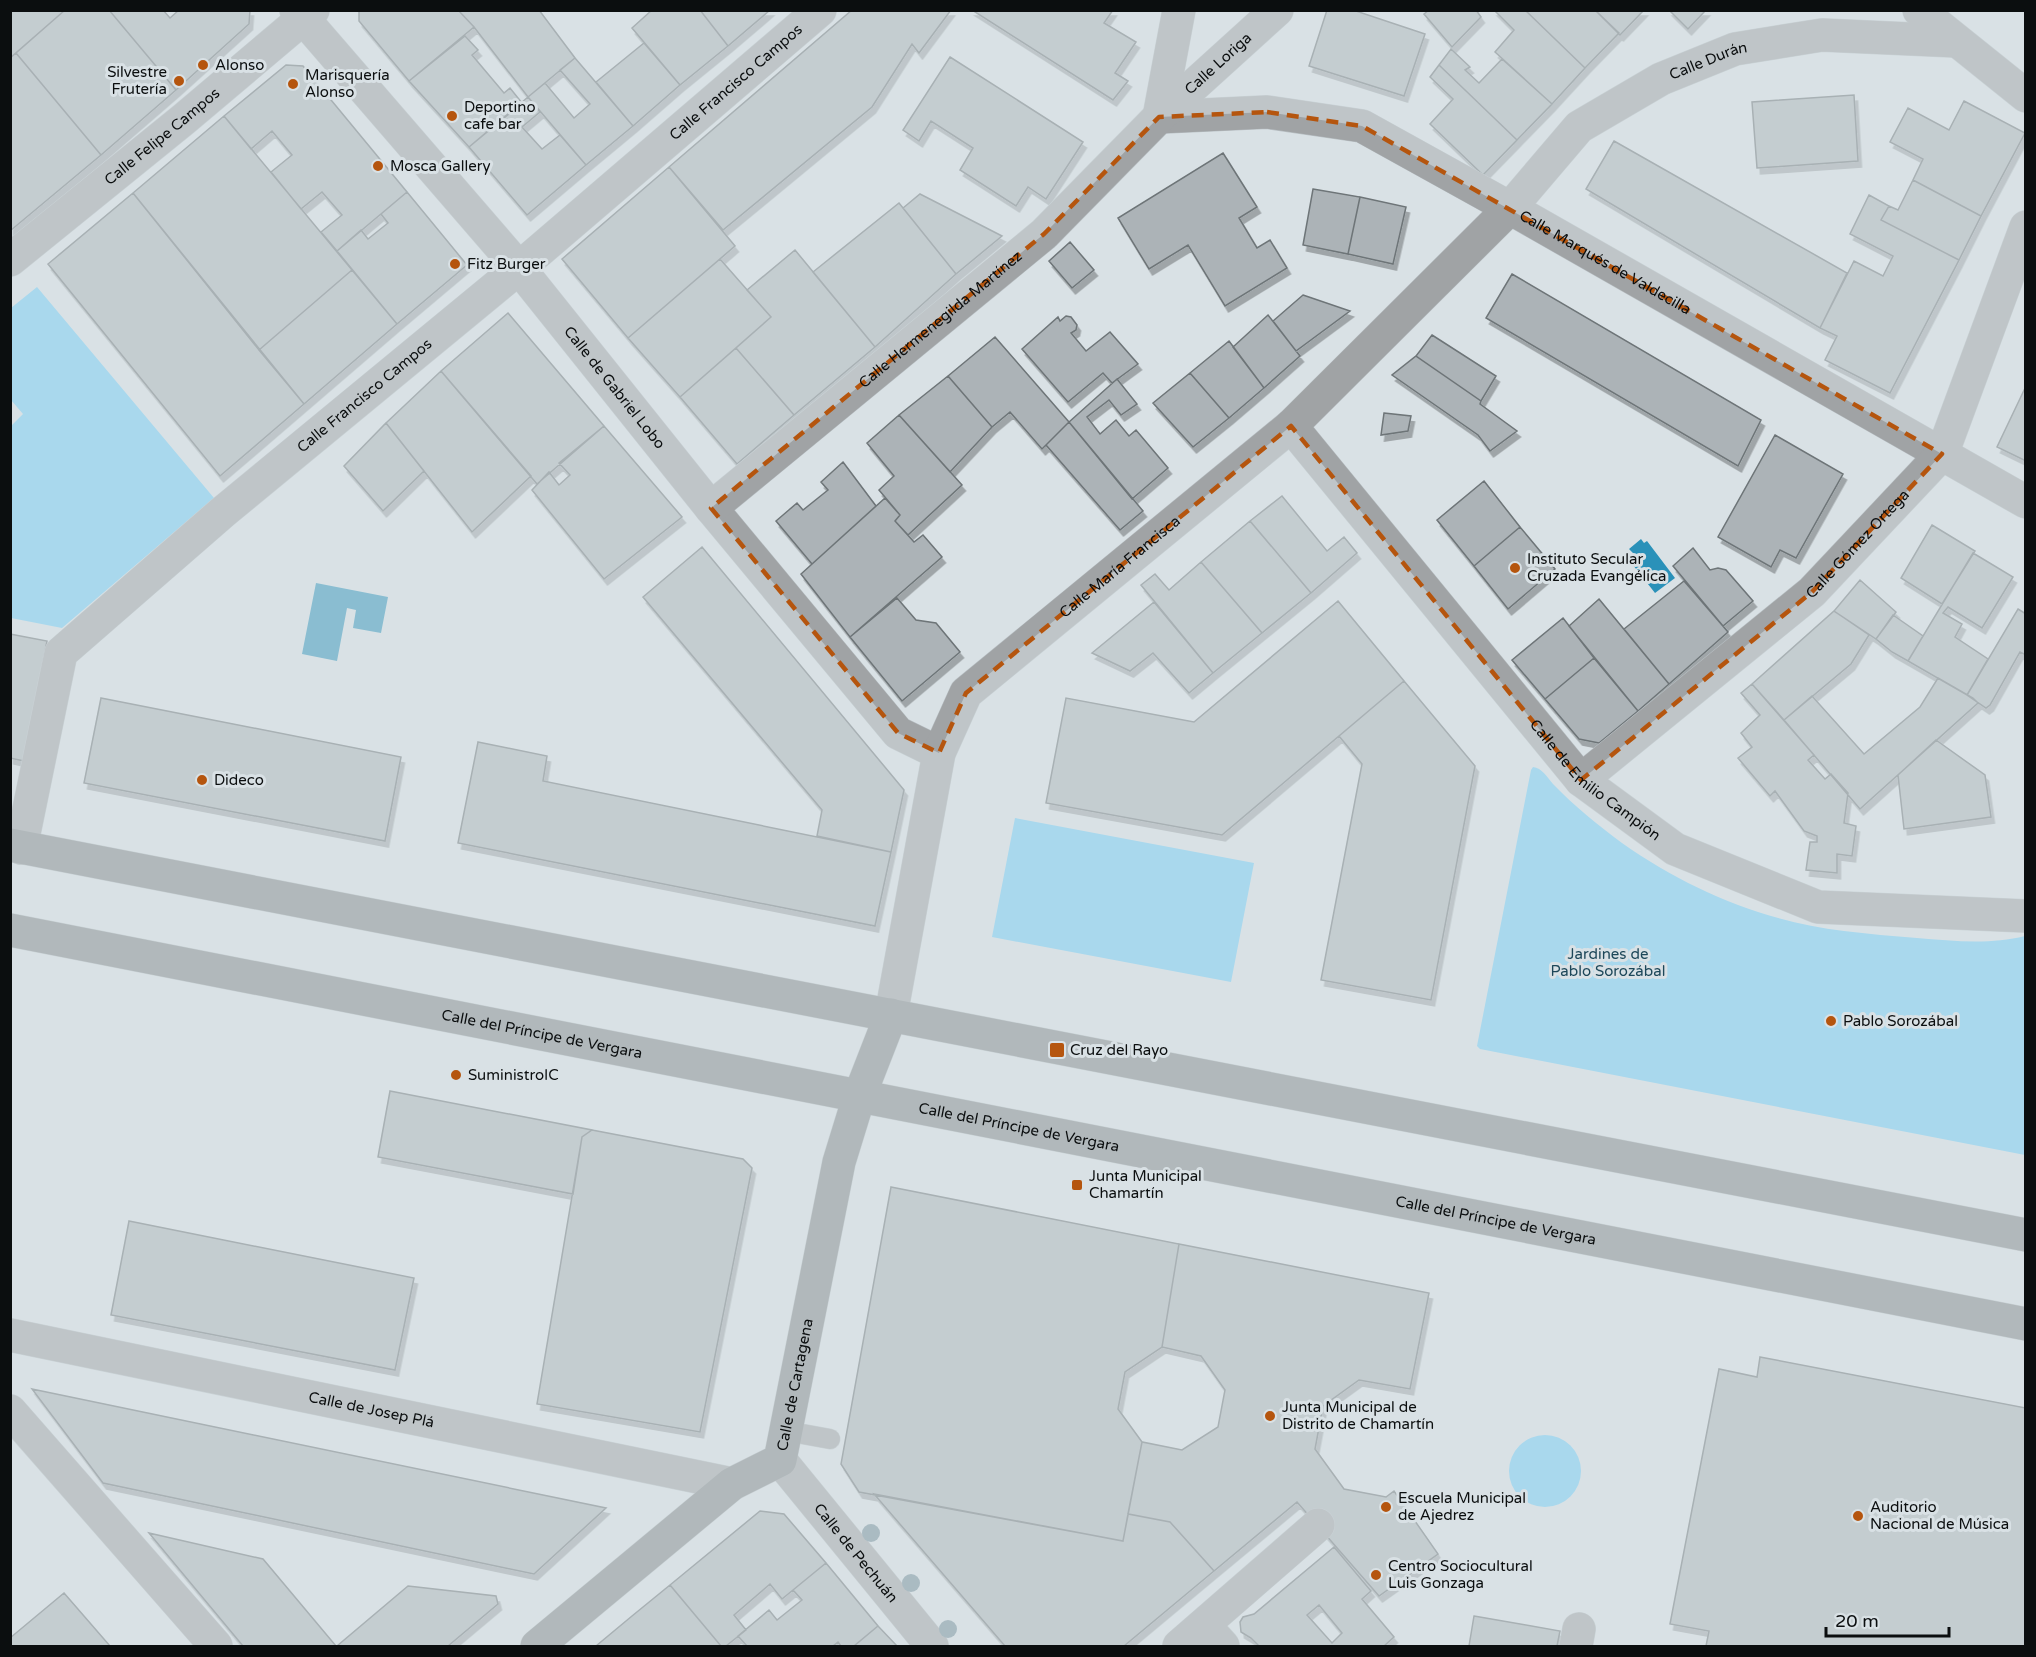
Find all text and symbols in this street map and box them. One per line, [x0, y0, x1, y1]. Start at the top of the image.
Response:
street label: Calle Francisco Campos [666, 20, 806, 144]
street label: Calle Loriga [1181, 29, 1255, 98]
street label: Calle Durán [1667, 38, 1748, 84]
place label: Alonso [215, 56, 264, 74]
marker: Alonso [196, 58, 210, 72]
place label: Silvestre Frutería [107, 63, 167, 98]
place label: Marisquería Alonso [305, 66, 390, 101]
marker: Silvestre Frutería [172, 74, 186, 88]
marker: Marisquería Alonso [286, 77, 300, 91]
street label: Calle Felipe Campos [101, 84, 223, 189]
place label: Deportino cafe bar [464, 98, 536, 133]
marker: Deportino cafe bar [445, 109, 459, 123]
place label: Mosca Gallery [390, 157, 490, 175]
marker: Mosca Gallery [371, 159, 385, 173]
street label: Calle Marqués de Valdecilla [1516, 206, 1694, 318]
street label: Calle Hermenegilda Martínez [855, 247, 1026, 392]
place label: Fitz Burger [467, 255, 546, 273]
marker: Fitz Burger [448, 257, 462, 271]
street label: Calle de Gabriel Lobo [560, 323, 669, 452]
street label: Calle Francisco Campos [293, 335, 435, 456]
street label: Calle Gómez Ortega [1802, 486, 1913, 602]
street label: Calle María Francisca [1056, 512, 1184, 622]
place label: Instituto Secular Cruzada Evangélica [1527, 550, 1667, 585]
marker: Instituto Secular Cruzada Evangélica [1508, 561, 1522, 575]
street label: Calle de Emilio Campión [1526, 716, 1664, 844]
place label: Dideco [214, 771, 264, 789]
marker: Dideco [195, 773, 209, 787]
park label: Jardines de Pablo Sorozábal [1551, 945, 1665, 980]
street label: Calle del Príncipe de Vergara [440, 1006, 644, 1062]
place label: Pablo Sorozábal [1843, 1012, 1958, 1030]
marker: Pablo Sorozábal [1824, 1014, 1838, 1028]
marker: Cruz del Rayo [1048, 1041, 1066, 1059]
place label: Cruz del Rayo [1070, 1041, 1168, 1059]
place label: SuministroIC [468, 1066, 559, 1084]
marker: SuministroIC [449, 1068, 463, 1082]
street label: Calle del Príncipe de Vergara [917, 1099, 1121, 1156]
place label: Junta Municipal Chamartín [1089, 1167, 1202, 1202]
marker: Junta Municipal Chamartín [1070, 1178, 1084, 1192]
street label: Calle del Príncipe de Vergara [1394, 1192, 1598, 1249]
street label: Calle de Cartagena [773, 1317, 817, 1453]
street label: Calle de Josep Plá [307, 1388, 436, 1431]
place label: Junta Municipal de Distrito de Chamartín [1282, 1398, 1434, 1433]
marker: Junta Municipal de Distrito de Chamartín [1263, 1409, 1277, 1423]
place label: Escuela Municipal de Ajedrez [1398, 1489, 1526, 1524]
place label: Auditorio Nacional de Música [1870, 1498, 2009, 1533]
street label: Calle de Pechuán [810, 1500, 902, 1606]
marker: Escuela Municipal de Ajedrez [1379, 1500, 1393, 1514]
marker: Auditorio Nacional de Música [1851, 1509, 1865, 1523]
place label: Centro Sociocultural Luis Gonzaga [1388, 1557, 1533, 1592]
marker: Centro Sociocultural Luis Gonzaga [1369, 1568, 1383, 1582]
scale bar [1826, 1600, 1949, 1638]
text: 20 m [1835, 1610, 1879, 1632]

